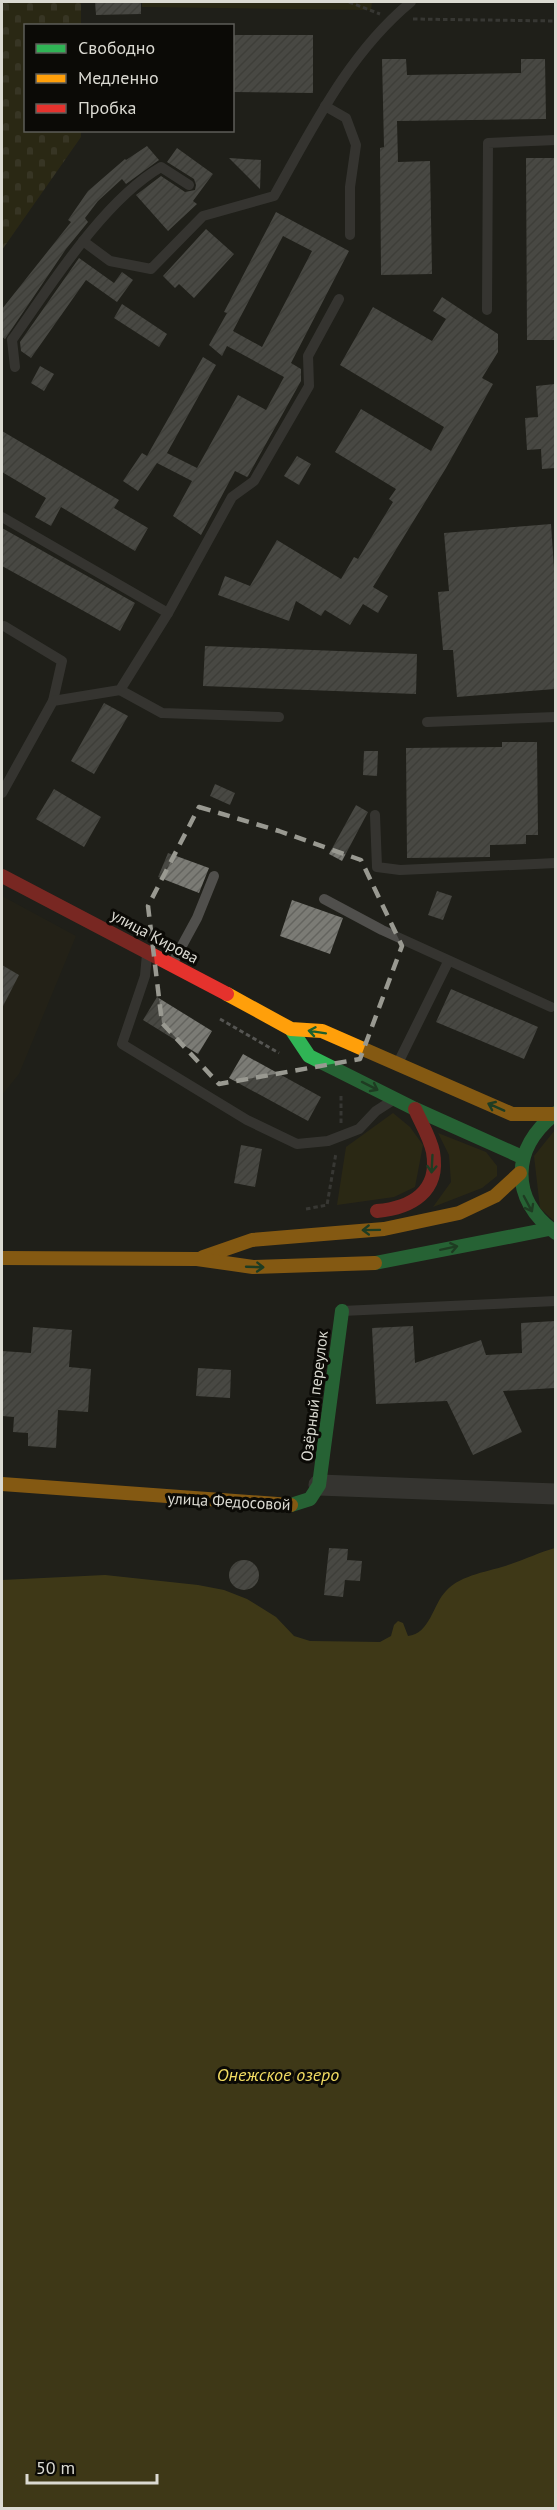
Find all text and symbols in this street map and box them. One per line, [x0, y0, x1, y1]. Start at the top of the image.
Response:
legend [24, 24, 234, 132]
text: Свободно [78, 36, 155, 59]
text: Медленно [78, 66, 159, 89]
text: Пробка [78, 96, 136, 119]
street label: улица Кирова [108, 904, 202, 968]
one-way arrow [307, 1026, 327, 1037]
one-way arrow [361, 1081, 379, 1093]
one-way arrow [488, 1101, 506, 1112]
one-way arrow [427, 1154, 438, 1173]
one-way arrow [523, 1195, 534, 1213]
one-way arrow [361, 1224, 381, 1235]
one-way arrow [438, 1242, 458, 1253]
one-way arrow [245, 1261, 265, 1272]
street label: Озёрный переулок [296, 1329, 332, 1463]
street label: улица Федосовой [167, 1488, 291, 1514]
water label: Онежское озеро [217, 2063, 339, 2086]
scale bar [27, 2447, 158, 2485]
text: 50 m [36, 2456, 75, 2479]

